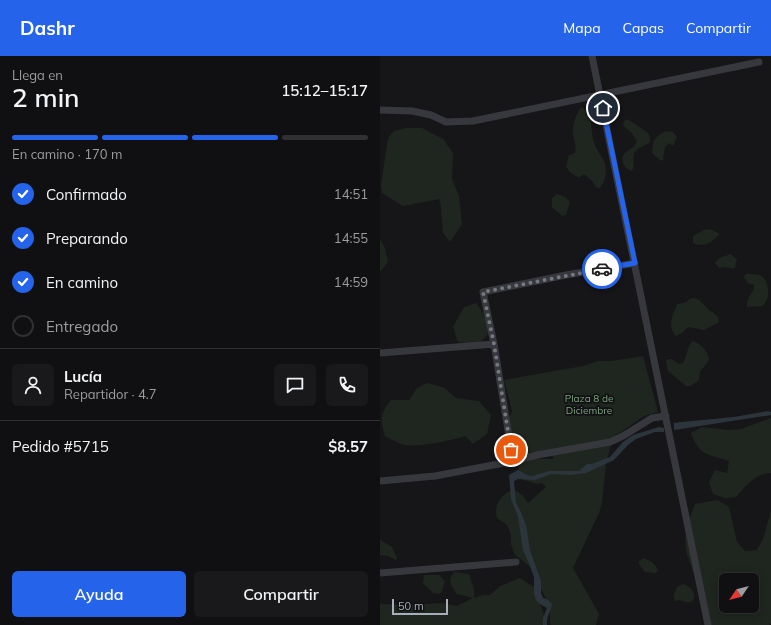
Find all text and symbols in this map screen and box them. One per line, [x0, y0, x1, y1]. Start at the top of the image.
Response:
text: Dashr [20, 16, 75, 40]
text: Mapa [563, 19, 601, 37]
text: Capas [623, 19, 664, 37]
text: Compartir [686, 19, 751, 37]
text: Llega en [12, 67, 63, 83]
text: 2 min [12, 81, 80, 114]
text: 15:12–15:17 [281, 81, 368, 100]
pin [586, 91, 620, 125]
icon: home [592, 97, 614, 119]
text: En camino · 170 m [12, 146, 122, 162]
icon: check [12, 183, 34, 205]
text: Confirmado [46, 185, 127, 204]
text: 14:51 [334, 186, 368, 202]
icon: check [12, 227, 34, 249]
text: Preparando [46, 229, 128, 248]
text: 14:55 [334, 230, 368, 246]
courier [582, 249, 622, 289]
icon: car [591, 258, 613, 280]
icon: check [12, 271, 34, 293]
text: En camino [46, 273, 118, 292]
text: 14:59 [334, 274, 368, 290]
text: Entregado [46, 317, 118, 336]
button: person [12, 364, 54, 406]
button: chat [274, 364, 316, 406]
button: phone [326, 364, 368, 406]
text: Lucía [64, 367, 102, 386]
text: Repartidor · 4.7 [64, 386, 157, 402]
park label: Plaza 8 de Diciembre [565, 392, 613, 417]
pin [494, 433, 528, 467]
text: Pedido #5715 [12, 437, 109, 456]
text: $8.57 [328, 437, 368, 456]
icon: bag [500, 439, 522, 461]
button: Ayuda [12, 571, 186, 617]
button: Compartir [194, 571, 368, 617]
north arrow [719, 573, 759, 613]
map controls [719, 573, 759, 613]
scale bar [392, 597, 448, 616]
text: 50 m [398, 599, 424, 613]

